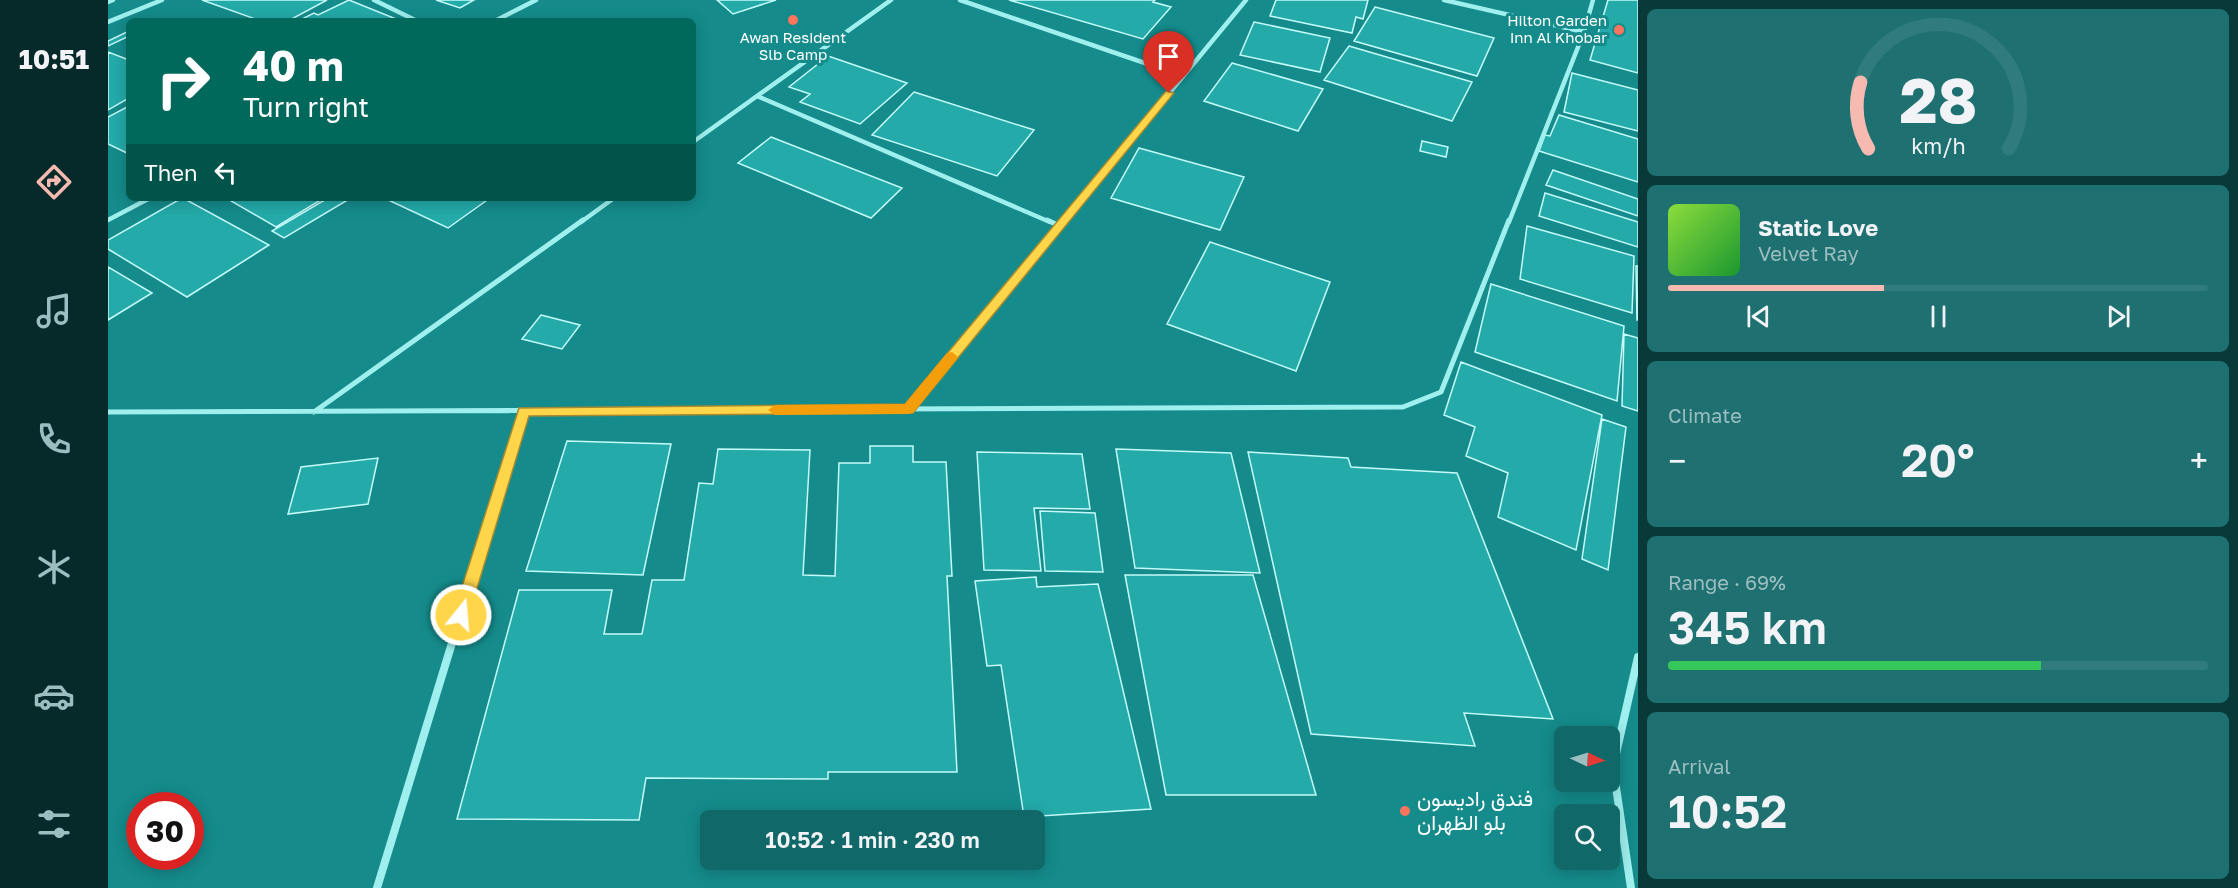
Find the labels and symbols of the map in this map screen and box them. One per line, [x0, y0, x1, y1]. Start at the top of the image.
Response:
place label: Hilton Garden Inn Al Khobar [1507, 11, 1607, 46]
marker: Awan Resident Slb Camp [786, 13, 800, 27]
marker: Hilton Garden Inn Al Khobar [1612, 23, 1626, 37]
place label: Awan Resident Slb Camp [740, 28, 846, 63]
pin [1143, 31, 1194, 93]
position arrow [429, 583, 493, 647]
north arrow [1554, 726, 1620, 792]
place label: فندق راديسون بلو الظهران [1417, 785, 1533, 836]
speed limit sign: 30 [126, 792, 204, 870]
marker: فندق راديسون بلو الظهران [1398, 804, 1412, 818]

